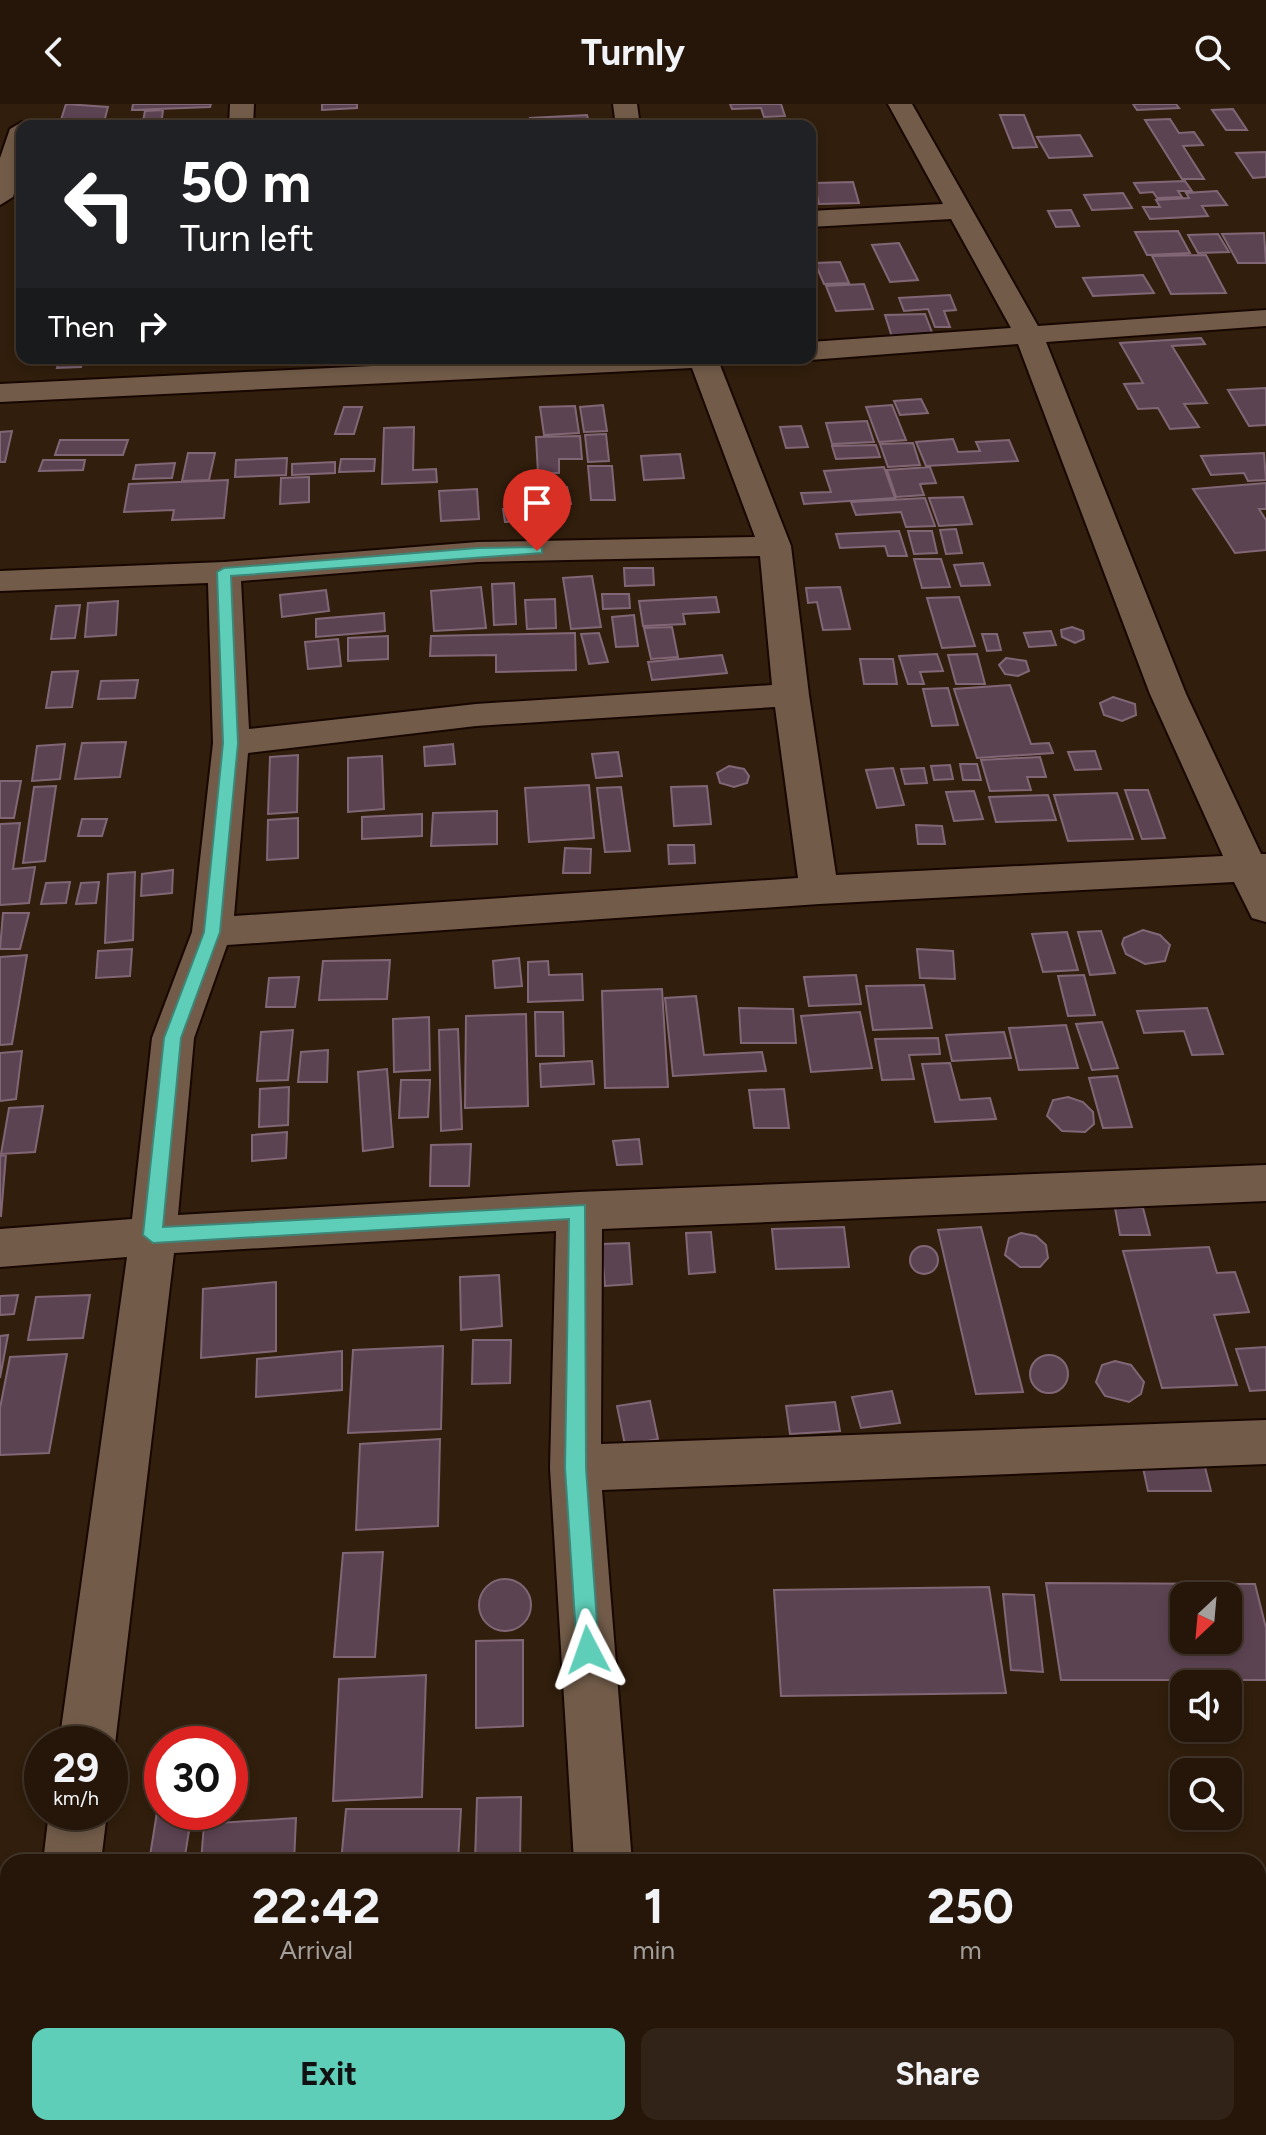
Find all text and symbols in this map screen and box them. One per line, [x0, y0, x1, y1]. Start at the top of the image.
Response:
icon: back [32, 30, 76, 74]
icon: search [1190, 30, 1234, 74]
text: Turnly [581, 31, 685, 74]
text: 50 m [180, 149, 311, 216]
icon: left [48, 152, 152, 256]
text: Turn left [180, 217, 314, 260]
icon: right [130, 304, 174, 348]
text: Then [48, 308, 114, 345]
pin [503, 469, 571, 551]
icon: arrive [515, 481, 559, 525]
north arrow [1170, 1582, 1242, 1654]
map controls [1170, 1582, 1242, 1830]
position arrow [546, 1608, 630, 1692]
button: sound [1170, 1670, 1242, 1742]
speed limit sign: 30 [144, 1726, 248, 1830]
text: 29 [53, 1744, 99, 1792]
button: search [1170, 1758, 1242, 1830]
text: km/h [53, 1786, 99, 1810]
text: 22:42 [252, 1877, 380, 1935]
text: 1 [644, 1877, 664, 1935]
text: 250 [927, 1877, 1014, 1935]
text: Arrival [279, 1934, 353, 1966]
text: min [632, 1934, 675, 1966]
text: m [959, 1934, 982, 1966]
button: Exit [32, 2028, 625, 2120]
button: Share [641, 2028, 1234, 2120]

